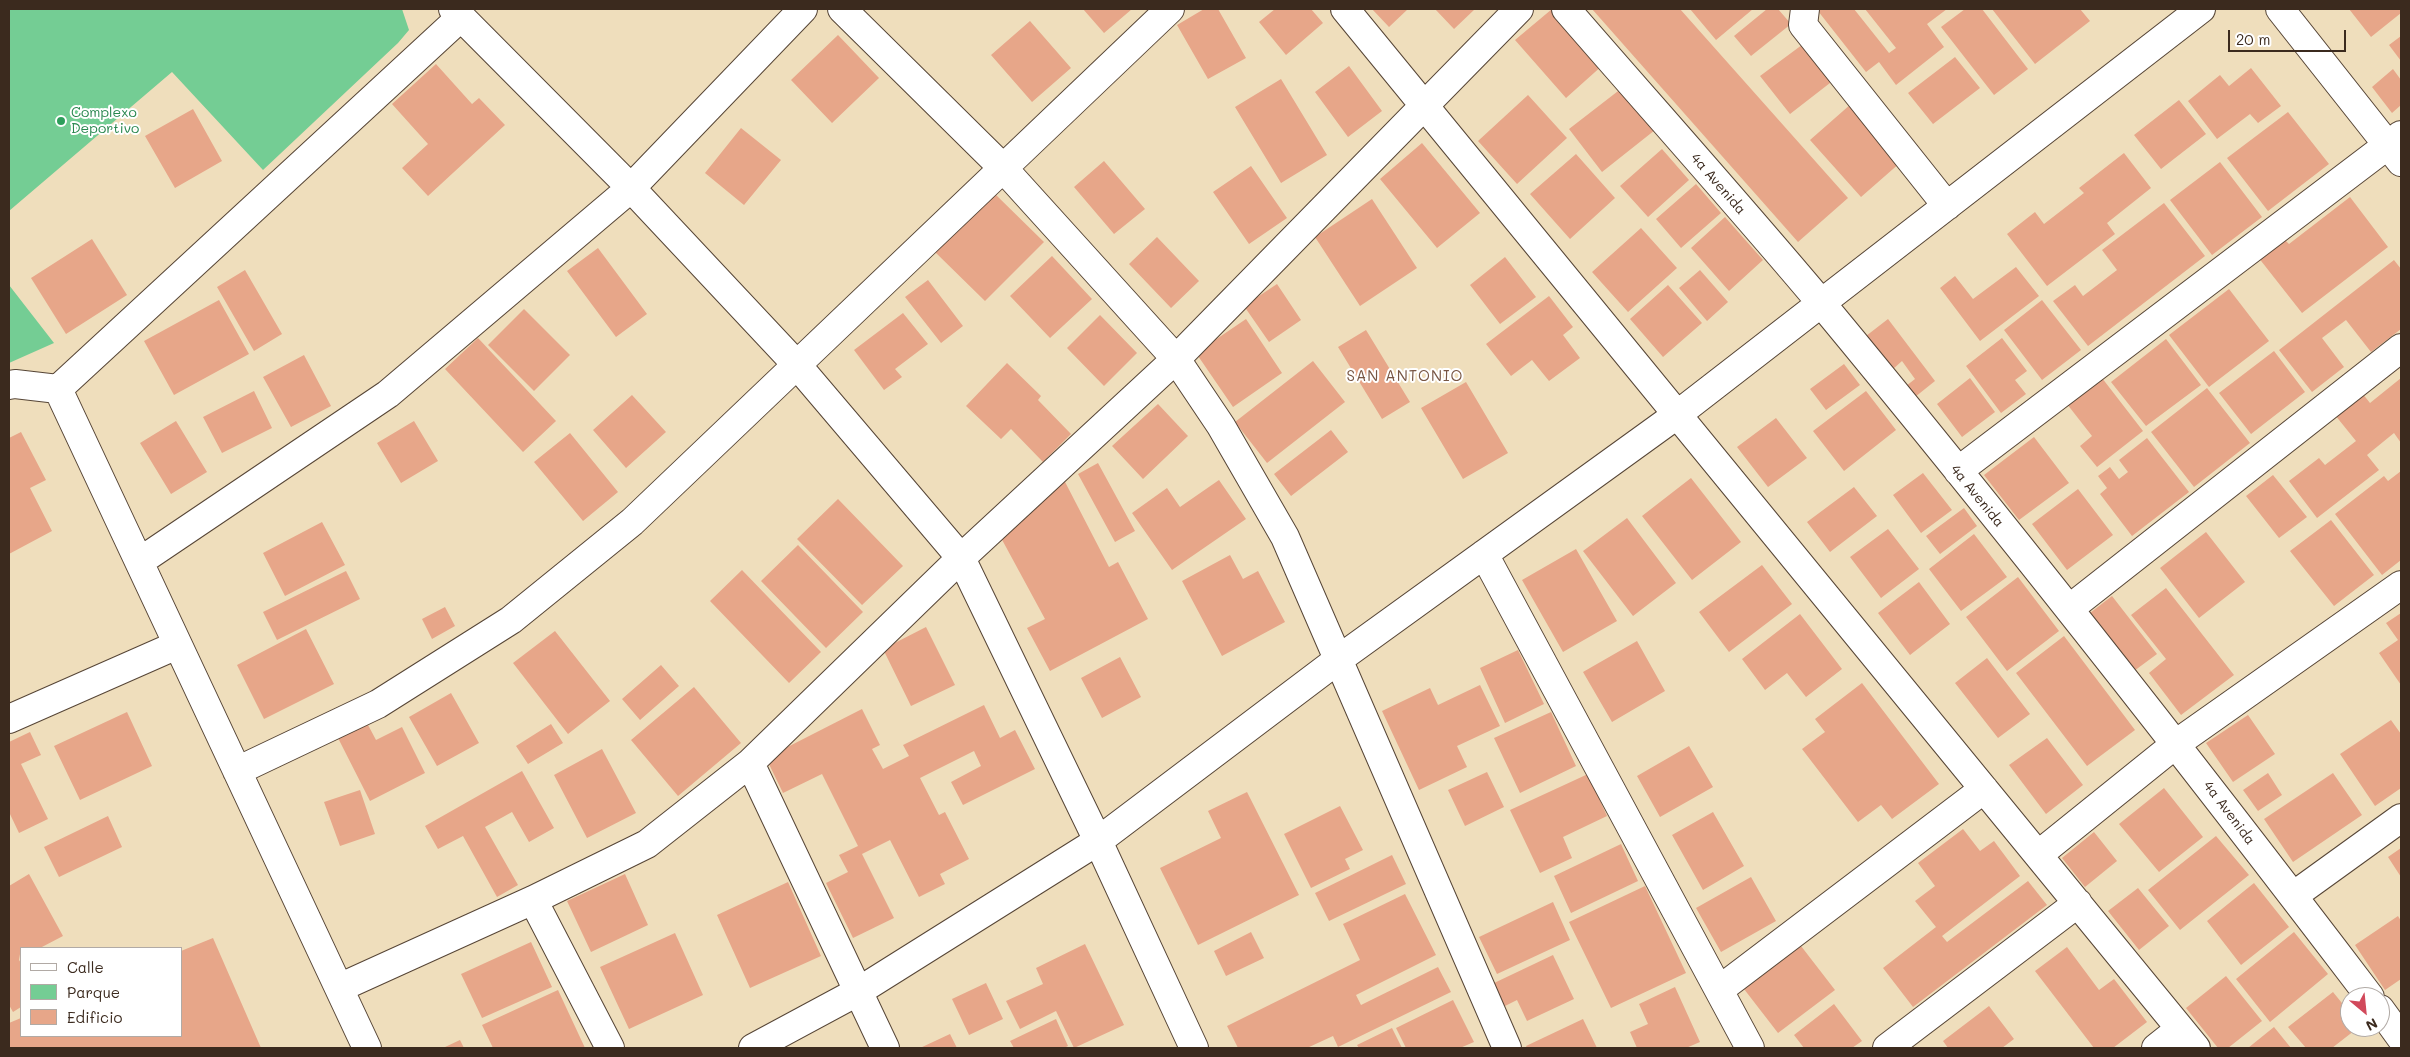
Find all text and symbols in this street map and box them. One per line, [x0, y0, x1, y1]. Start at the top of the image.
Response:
scale bar [2230, 20, 2348, 52]
text: 20 m [2236, 29, 2270, 49]
place label: Complexo Deportivo [71, 105, 139, 138]
marker: Complexo Deportivo [55, 115, 67, 127]
street label: 4a Avenida [1687, 150, 1749, 218]
district label: SAN ANTONIO [1345, 367, 1465, 385]
street label: 4a Avenida [1947, 461, 2007, 531]
street label: 4a Avenida [2200, 778, 2258, 848]
legend [20, 947, 182, 1037]
text: Calle [67, 957, 104, 977]
text: Parque [67, 982, 120, 1002]
north arrow [2340, 987, 2390, 1037]
text: Edificio [67, 1007, 122, 1027]
text: N [2363, 1014, 2381, 1036]

